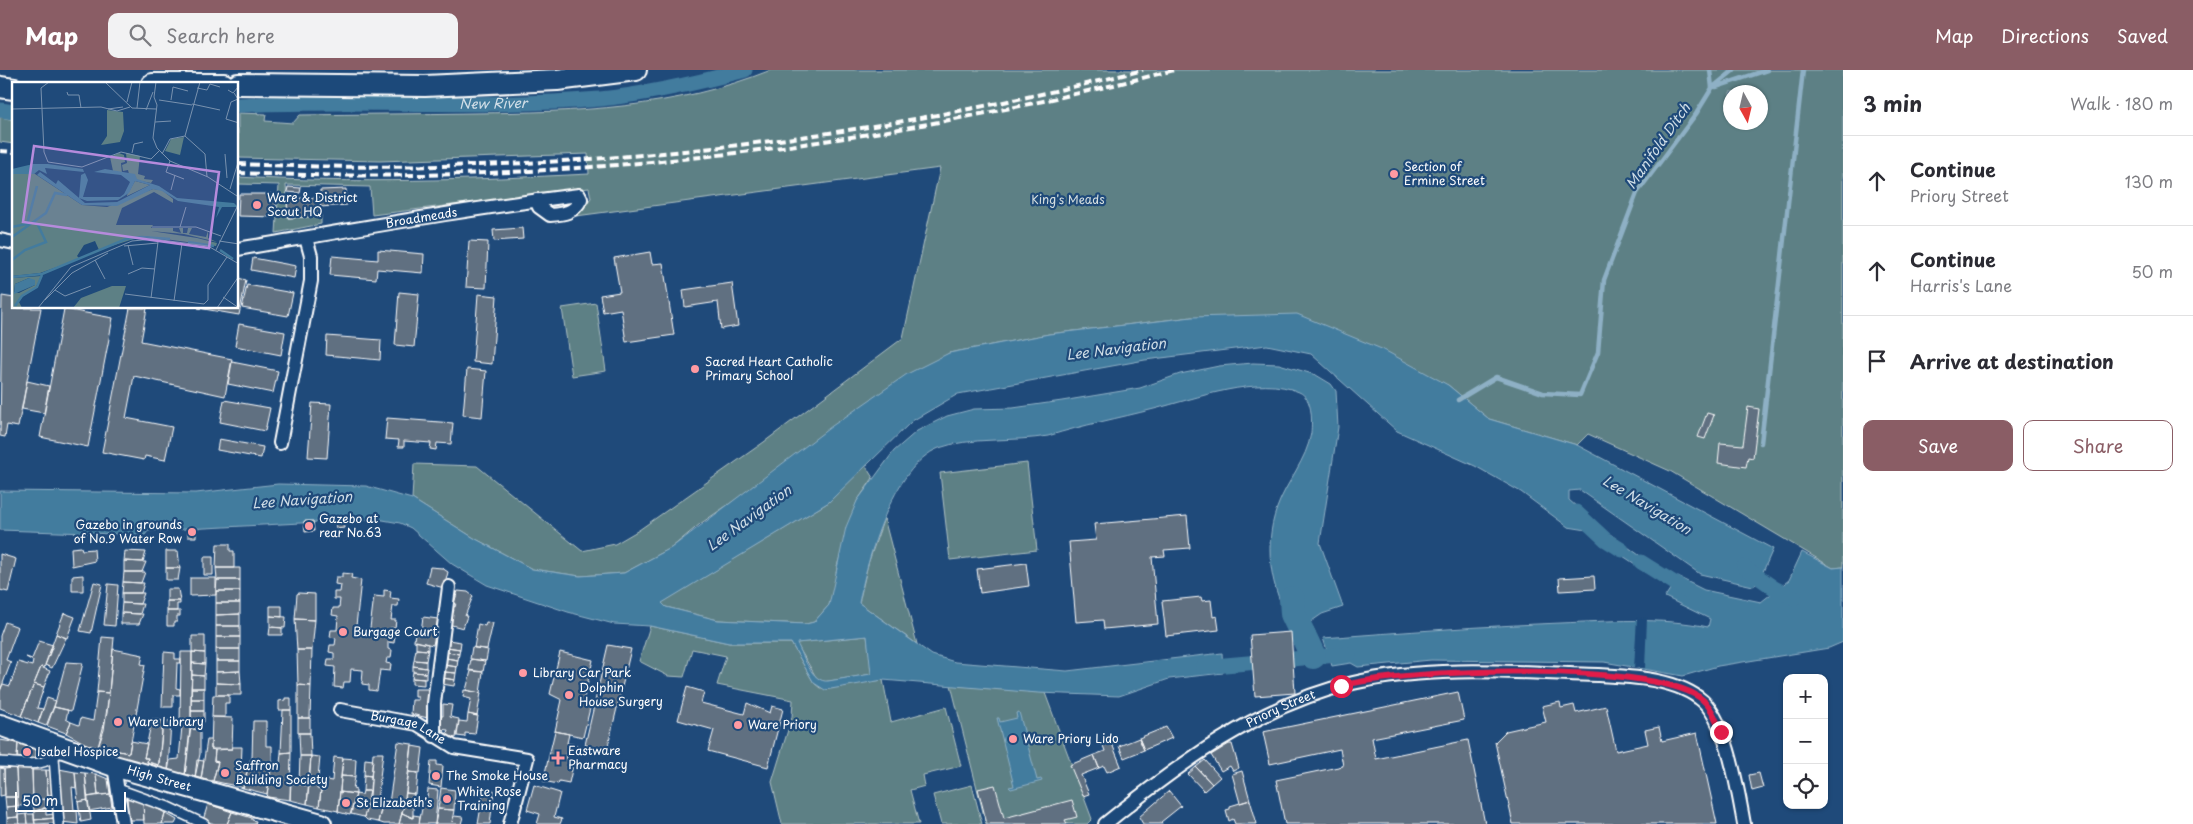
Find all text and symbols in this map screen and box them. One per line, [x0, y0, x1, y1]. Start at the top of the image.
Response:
search box [108, 13, 458, 58]
text: Map [25, 17, 78, 53]
icon: search [126, 21, 154, 49]
text: Search here [166, 21, 275, 49]
text: Map [1935, 22, 1973, 49]
text: Directions [2001, 22, 2089, 49]
text: Saved [2117, 22, 2168, 49]
inset map [12, 82, 239, 309]
north arrow [1723, 85, 1768, 130]
text: 3 min [1863, 87, 1922, 119]
text: Walk · 180 m [2070, 91, 2173, 115]
water label: New River [459, 92, 529, 114]
water label: Manifold Ditch [1620, 98, 1695, 193]
text: Continue [1910, 155, 1996, 183]
place label: Section of Ermine Street [1404, 157, 1485, 189]
icon: ahead [1863, 167, 1891, 195]
marker: Section of Ermine Street [1388, 168, 1400, 180]
text: 130 m [2125, 169, 2173, 193]
text: Priory Street [1910, 183, 2009, 207]
place label: Ware & District Scout HQ [267, 188, 358, 220]
park label: King's Meads [1031, 190, 1105, 208]
marker: Ware & District Scout HQ [251, 199, 263, 211]
street label: Broadmeads [384, 202, 459, 232]
text: Continue [1910, 245, 1996, 273]
icon: ahead [1863, 257, 1891, 285]
text: 50 m [2132, 259, 2173, 283]
text: Harris's Lane [1910, 273, 2012, 297]
water label: Lee Navigation [1065, 332, 1167, 365]
icon: arrive [1863, 347, 1891, 375]
text: Arrive at destination [1910, 347, 2114, 375]
place label: Sacred Heart Catholic Primary School [705, 352, 833, 384]
marker: Sacred Heart Catholic Primary School [689, 363, 701, 375]
button: Save [1863, 420, 2013, 471]
button: Share [2023, 420, 2173, 471]
water label: Lee Navigation [1599, 470, 1696, 540]
water label: Lee Navigation [702, 479, 796, 556]
water label: Lee Navigation [251, 485, 353, 513]
place label: Gazebo at rear No.63 [319, 509, 382, 541]
place label: Gazebo in grounds of No.9 Water Row [74, 515, 183, 547]
marker: Gazebo at rear No.63 [303, 520, 315, 532]
marker: Gazebo in grounds of No.9 Water Row [186, 526, 198, 538]
place label: Burgage Court [353, 622, 437, 640]
marker: Burgage Court [337, 626, 349, 638]
place label: Library Car Park [533, 663, 631, 681]
marker: Library Car Park [517, 667, 529, 679]
map controls [1783, 674, 1828, 809]
button: + [1783, 674, 1828, 719]
route start [1330, 675, 1353, 698]
place label: Dolphin House Surgery [579, 678, 663, 710]
street label: Priory Street [1242, 685, 1318, 731]
marker: Dolphin House Surgery [563, 689, 575, 701]
street label: Burgage Lane [369, 706, 450, 748]
place label: Ware Library [128, 712, 204, 730]
place label: Ware Priory [748, 715, 817, 733]
marker: Ware Library [112, 716, 124, 728]
marker: Ware Priory [732, 719, 744, 731]
button: − [1783, 719, 1828, 764]
route end [1710, 721, 1733, 744]
place label: Ware Priory Lido [1023, 729, 1119, 747]
marker: Ware Priory Lido [1007, 733, 1019, 745]
place label: Eastware Pharmacy [568, 741, 628, 773]
place label: Isabel Hospice [37, 742, 118, 760]
marker: Isabel Hospice [21, 746, 33, 758]
marker: Eastware Pharmacy [552, 752, 564, 764]
place label: Saffron Building Society [235, 756, 328, 788]
street label: High Street [125, 760, 194, 795]
button: locate [1783, 764, 1828, 809]
place label: The Smoke House [446, 766, 549, 784]
marker: Saffron Building Society [219, 767, 231, 779]
marker: The Smoke House [430, 770, 442, 782]
place label: White Rose Training [457, 782, 521, 814]
scale bar [15, 789, 126, 812]
text: 50 m [22, 790, 58, 811]
place label: St Elizabeth's [356, 793, 433, 811]
marker: White Rose Training [441, 793, 453, 805]
marker: St Elizabeth's [340, 797, 352, 809]

